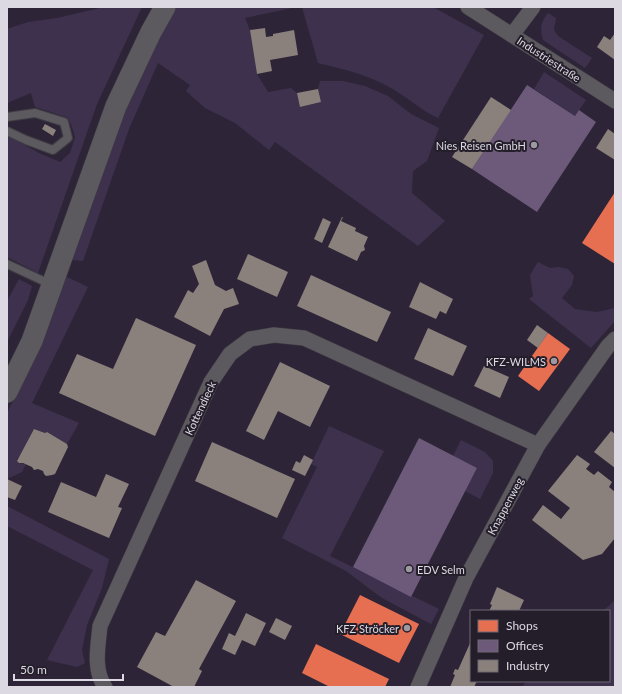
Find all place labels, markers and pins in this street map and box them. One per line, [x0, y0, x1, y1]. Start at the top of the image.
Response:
place label: Nies Reisen GmbH [436, 139, 526, 152]
marker: Nies Reisen GmbH [529, 140, 539, 150]
place label: KFZ-WILMS [486, 355, 546, 368]
marker: KFZ-WILMS [549, 356, 559, 366]
place label: EDV Selm [417, 563, 465, 576]
marker: EDV Selm [404, 564, 414, 574]
place label: KFZ Ströcker [336, 622, 399, 635]
marker: KFZ Ströcker [402, 623, 412, 633]

